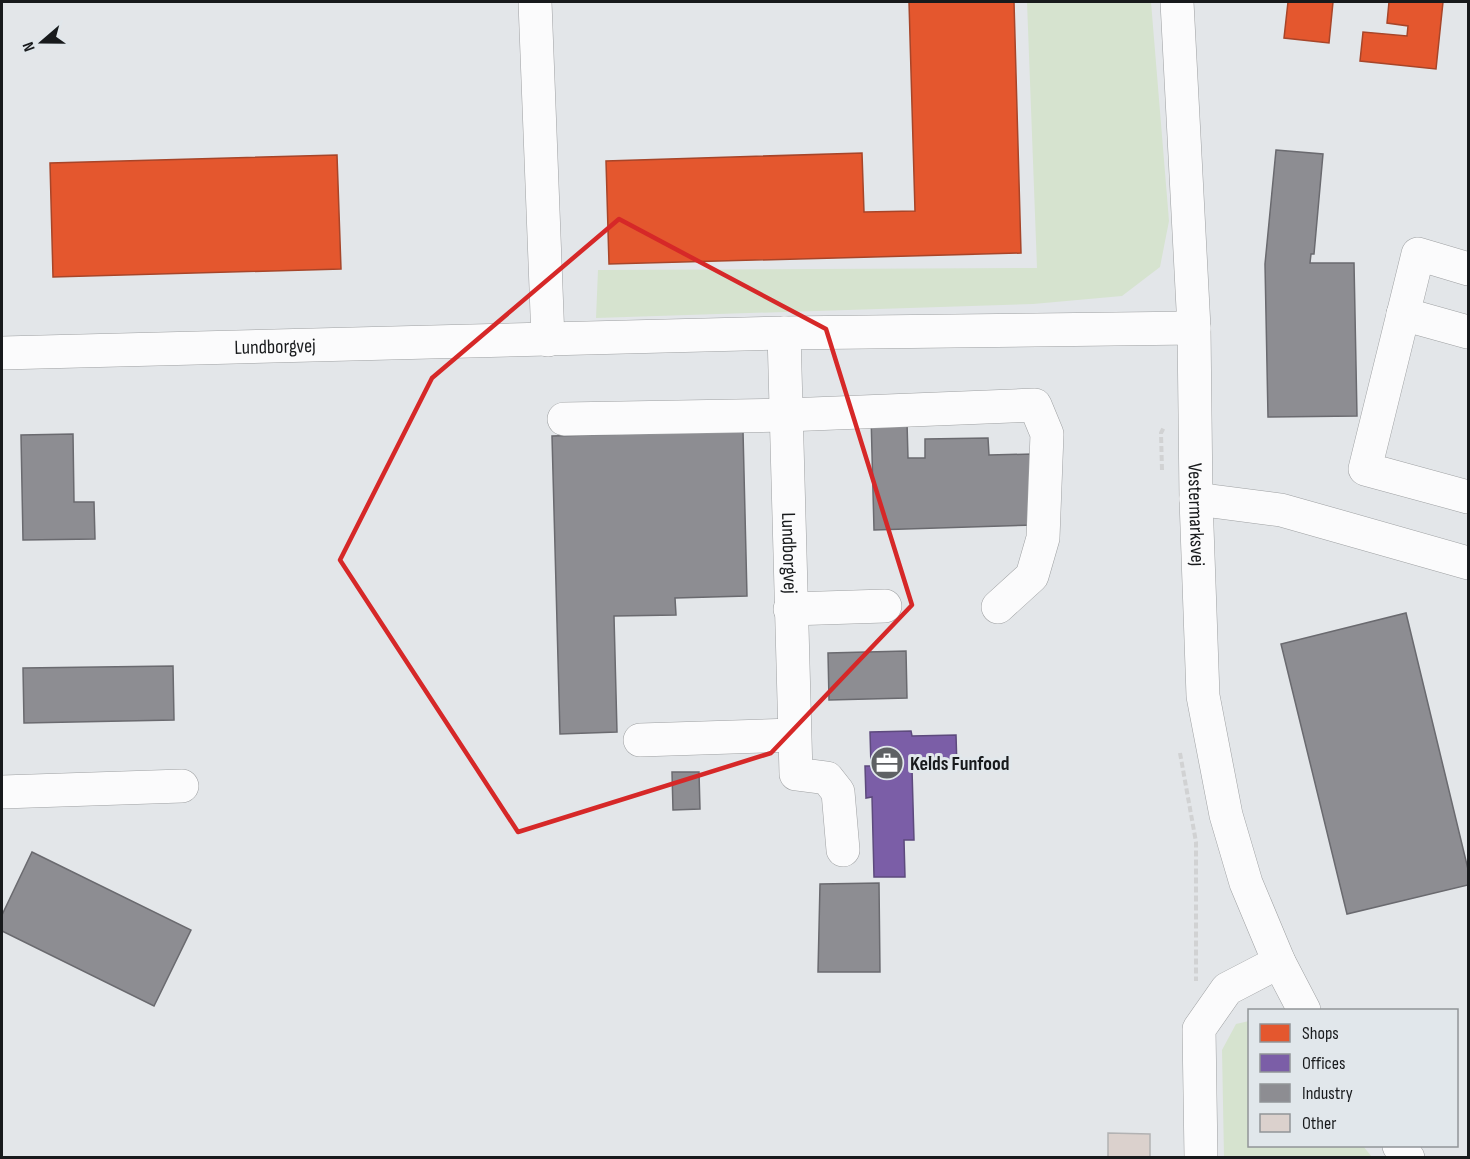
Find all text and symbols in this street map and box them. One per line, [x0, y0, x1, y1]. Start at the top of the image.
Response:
north arrow [12, 12, 72, 72]
text: N [19, 39, 40, 54]
street label: Lundborgvej [234, 334, 316, 360]
street label: Vestermarksvej [1183, 463, 1209, 567]
street label: Lundborgvej [776, 512, 802, 594]
office icon: Kelds Funfood [869, 745, 905, 781]
place label: Kelds Funfood [910, 752, 1009, 776]
legend [1248, 1009, 1458, 1147]
text: Shops [1302, 1023, 1339, 1044]
text: Offices [1302, 1053, 1345, 1074]
text: Industry [1302, 1083, 1353, 1104]
text: Other [1302, 1113, 1336, 1134]

